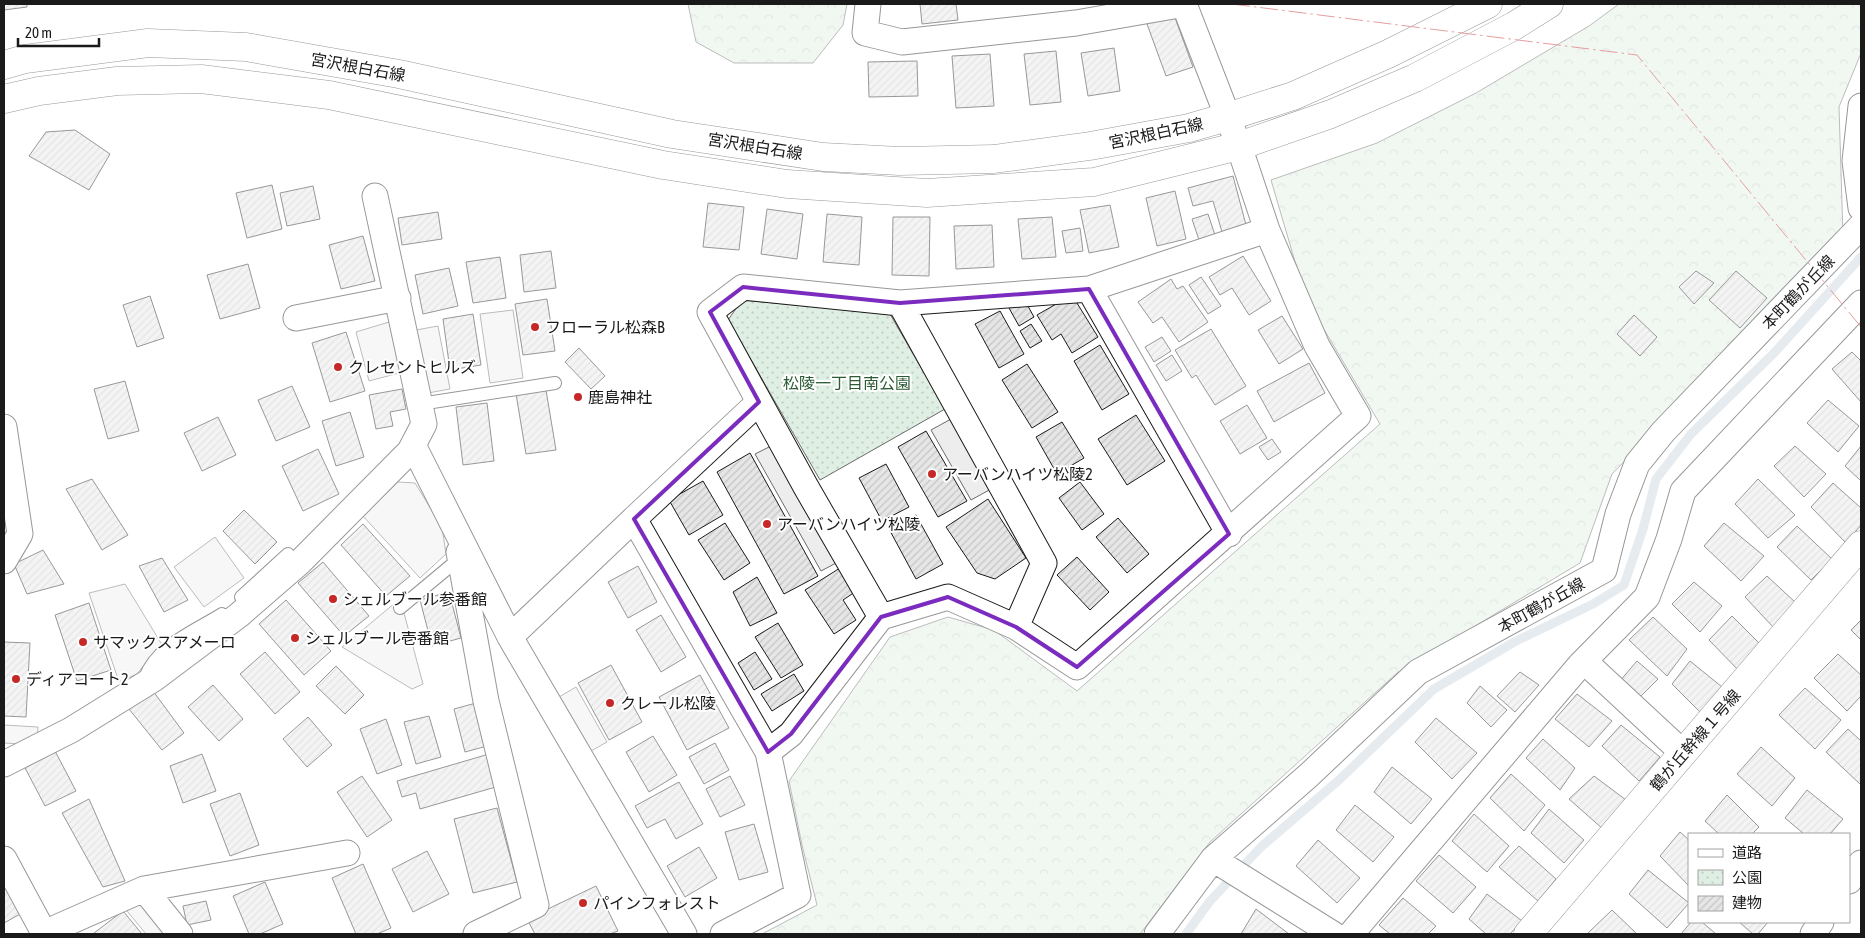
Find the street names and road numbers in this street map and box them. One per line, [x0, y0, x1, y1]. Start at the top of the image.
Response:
street label: 宮沢根白石線 [309, 50, 407, 84]
street label: 宮沢根白石線 [1107, 114, 1205, 152]
street label: 宮沢根白石線 [706, 130, 804, 162]
street label: 本町鶴が丘線 [1758, 251, 1838, 333]
street label: 本町鶴が丘線 [1495, 574, 1587, 636]
street label: 鶴が丘幹線１号線 [1646, 686, 1744, 794]

